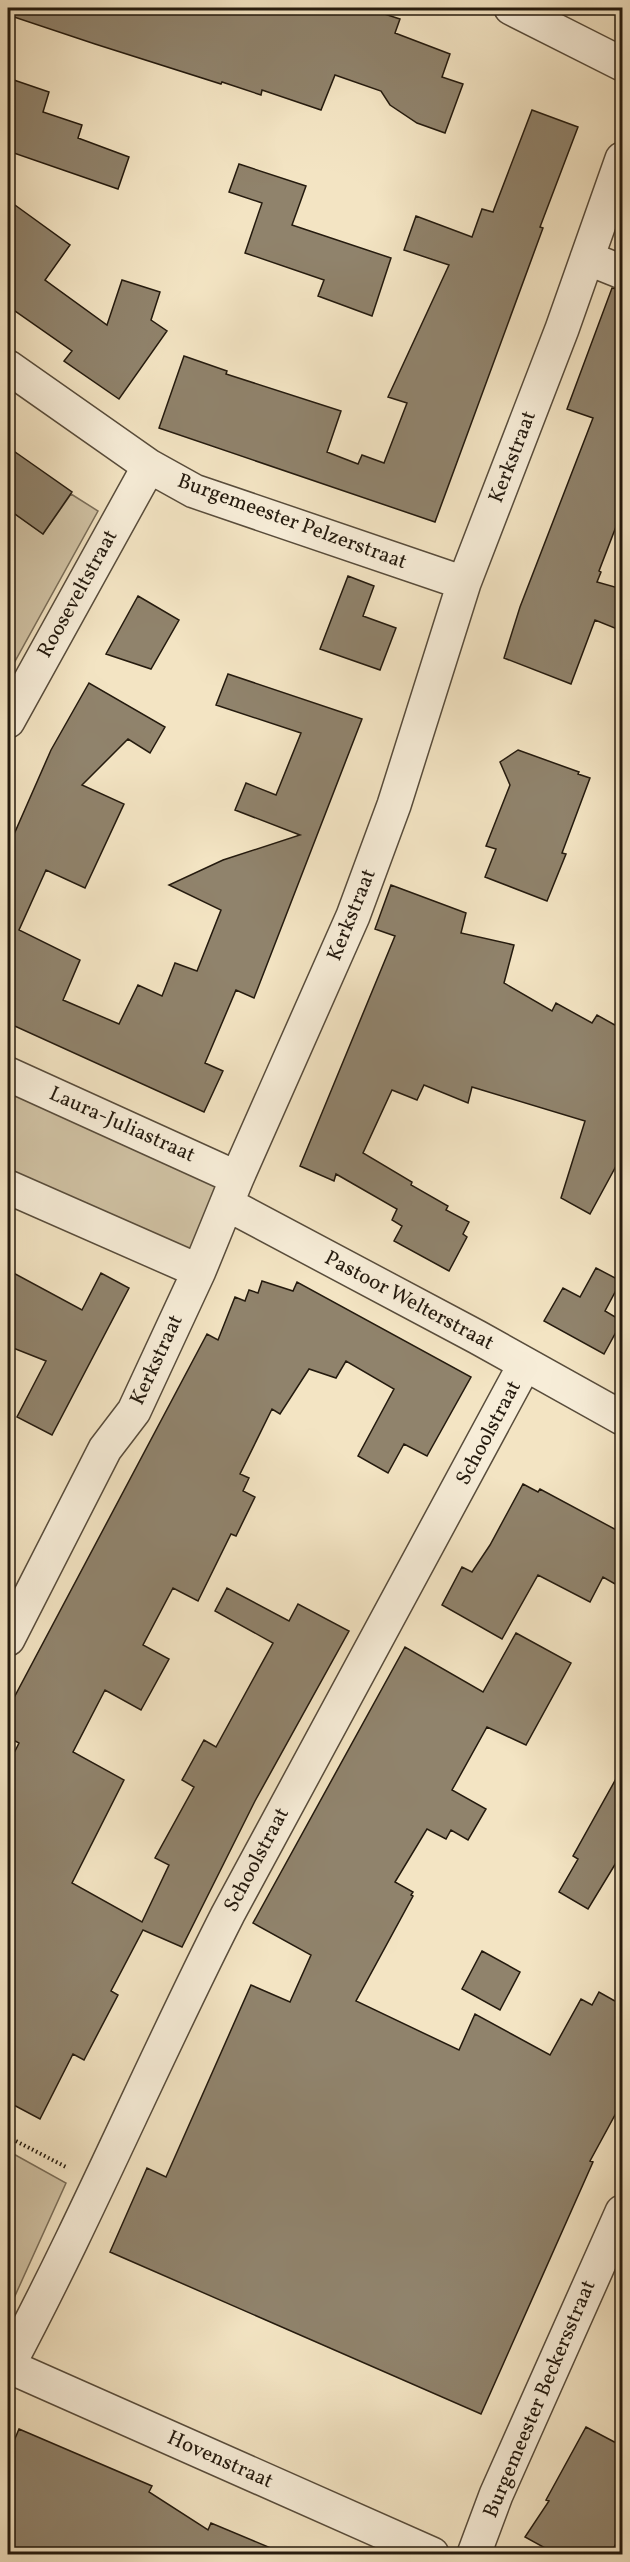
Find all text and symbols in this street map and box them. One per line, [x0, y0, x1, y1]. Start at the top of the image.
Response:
street label: Kerkstraat [482, 407, 544, 507]
street label: Burgemeester Pelzerstraat [173, 467, 411, 577]
street label: Rooseveltstraat [31, 525, 125, 663]
street label: Kerkstraat [320, 865, 384, 965]
street label: Laura-Juliastraat [44, 1080, 200, 1170]
street label: Pastoor Welterstraat [319, 1244, 499, 1358]
street label: Kerkstraat [123, 1310, 191, 1410]
street label: Schoolstraat [449, 1376, 529, 1490]
street label: Schoolstraat [217, 1803, 297, 1917]
street label: Burgemeester Beckersstraat [477, 2276, 603, 2522]
street label: Hovenstraat [162, 2424, 278, 2496]

